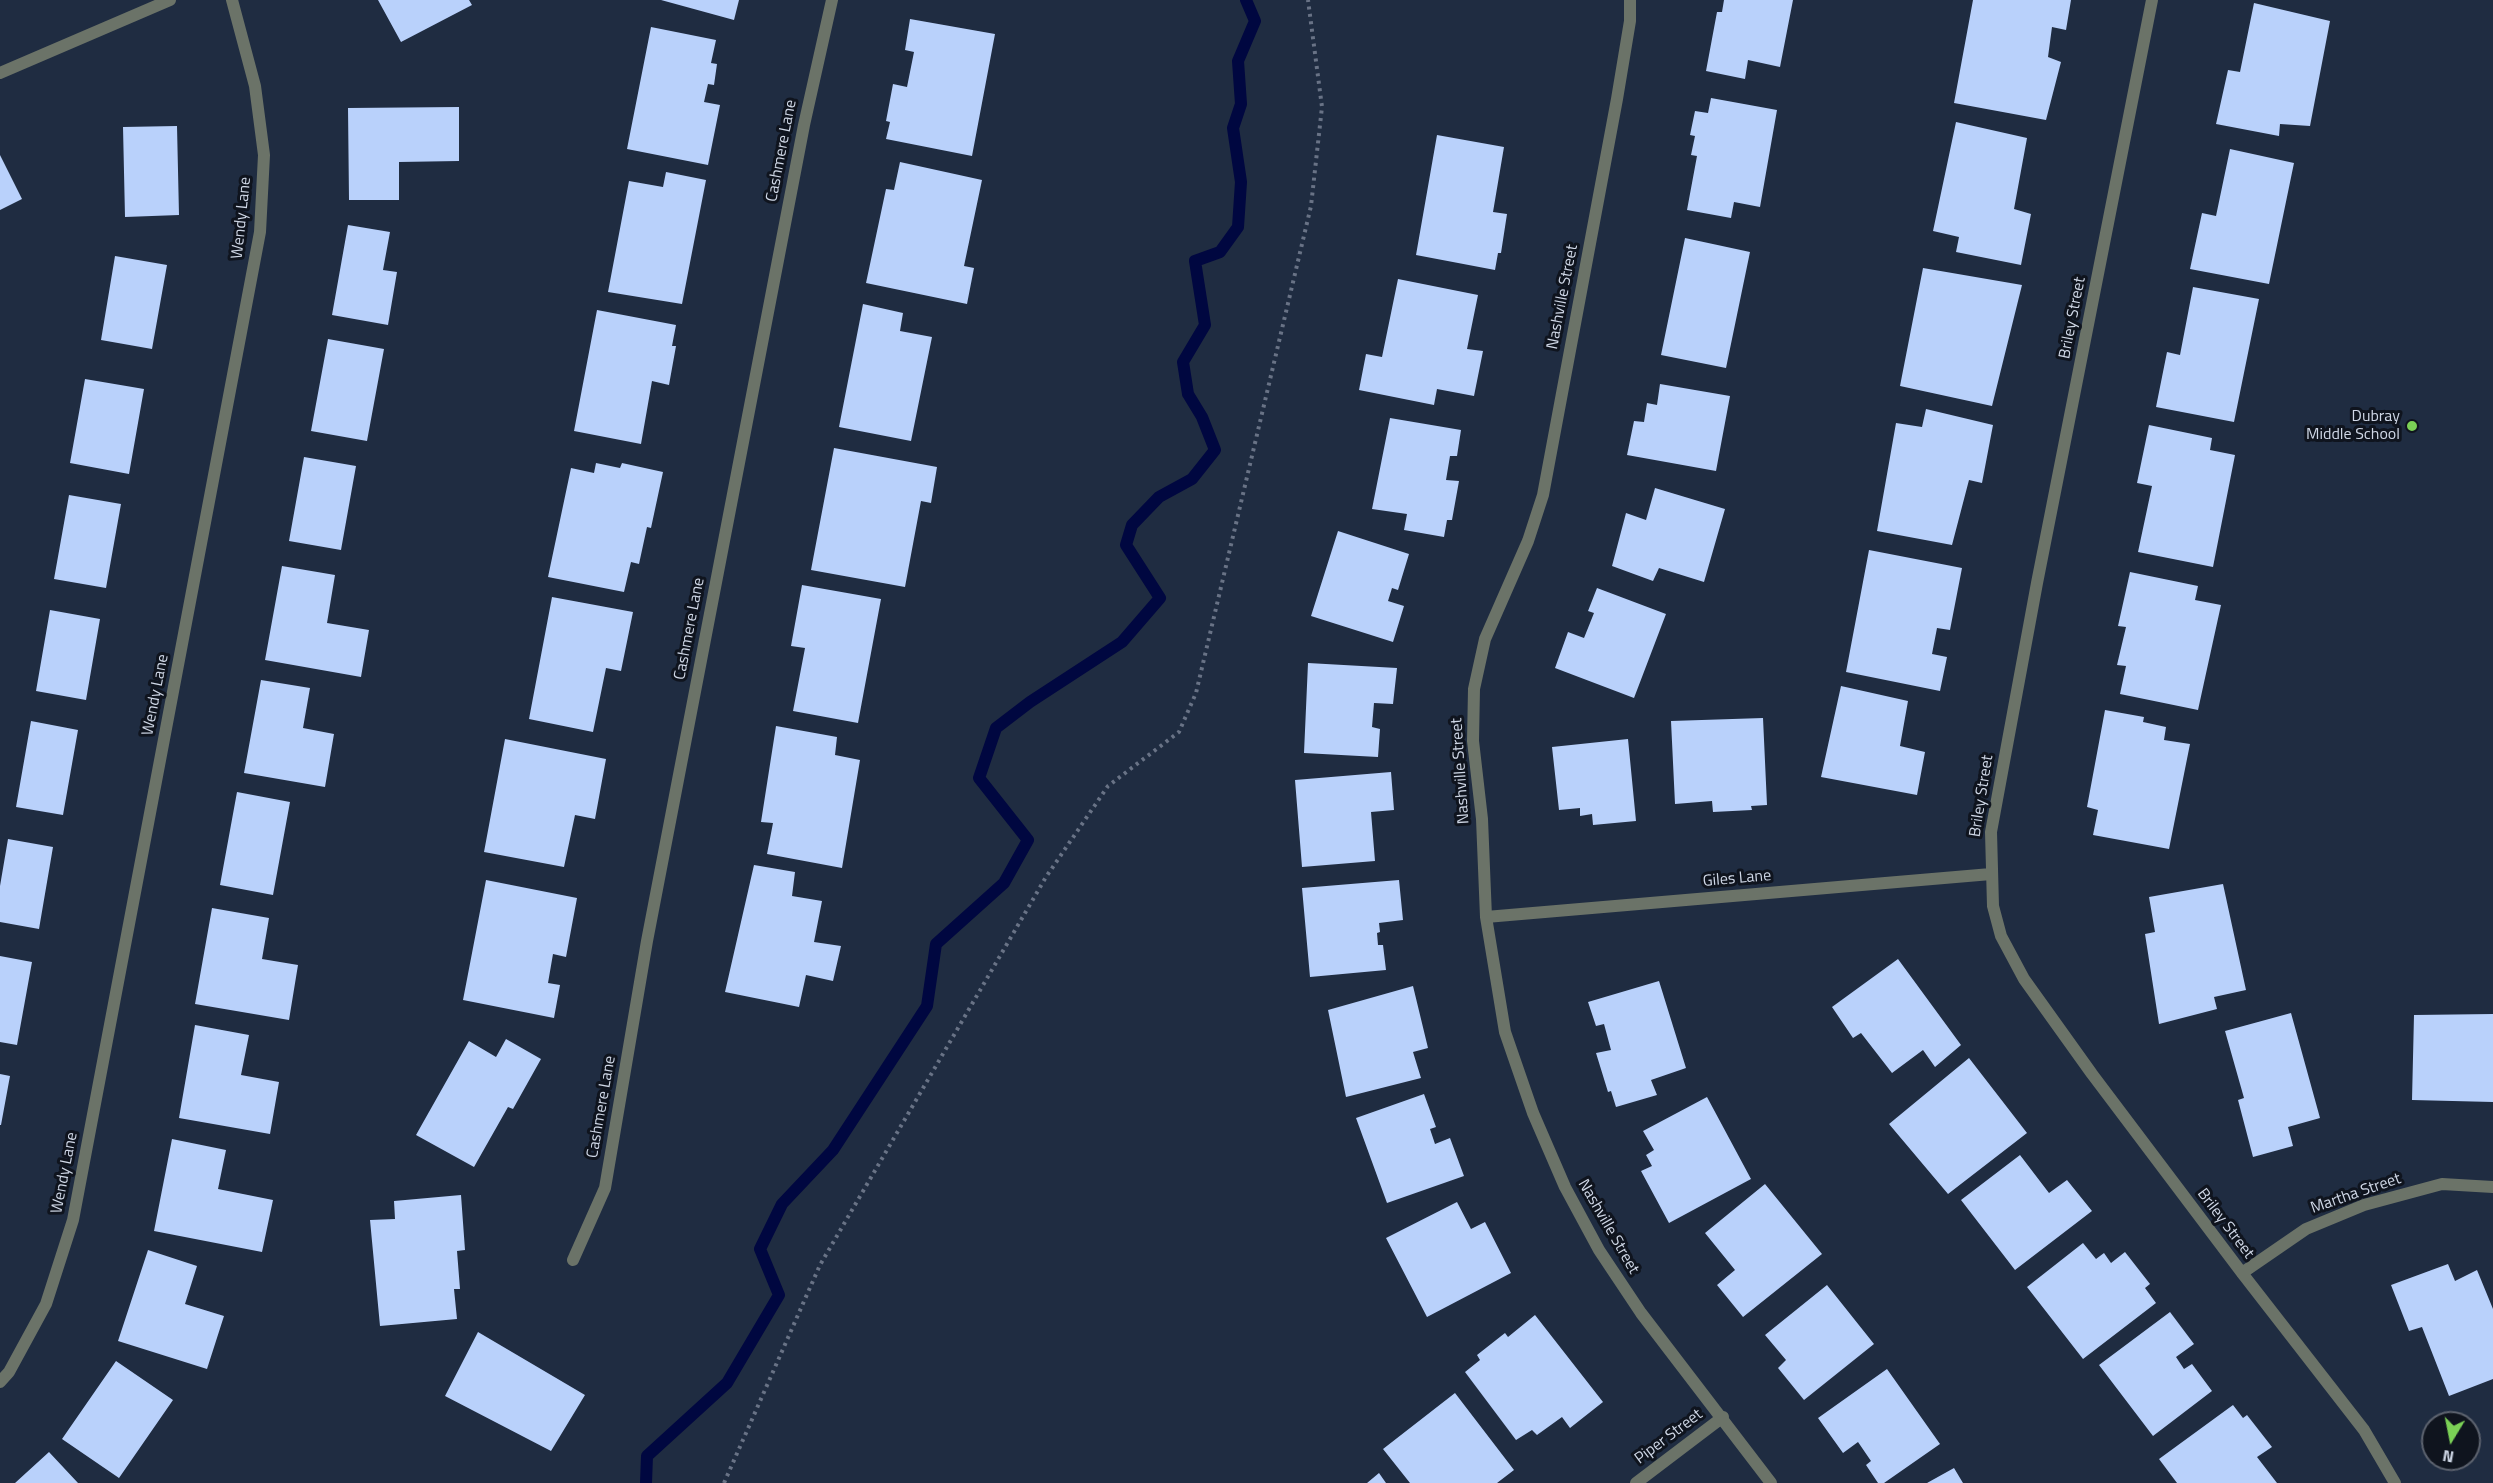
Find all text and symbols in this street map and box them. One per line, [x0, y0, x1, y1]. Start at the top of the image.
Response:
street label: Cashmere Lane [763, 98, 801, 204]
street label: Wendy Lane [228, 176, 256, 260]
street label: Nashville Street [1543, 243, 1583, 351]
street label: Briley Street [2056, 275, 2090, 361]
place label: Dubray Middle School [2306, 407, 2400, 445]
marker: Dubray Middle School [2405, 419, 2419, 433]
street label: Cashmere Lane [671, 576, 709, 682]
street label: Wendy Lane [139, 653, 173, 737]
street label: Nashville Street [1448, 717, 1474, 825]
street label: Briley Street [1966, 753, 1998, 839]
street label: Giles Lane [1702, 866, 1772, 892]
street label: Cashmere Lane [584, 1054, 620, 1160]
street label: Wendy Lane [48, 1131, 82, 1215]
street label: Martha Street [2308, 1170, 2404, 1218]
street label: Nashville Street [1573, 1176, 1643, 1278]
street label: Briley Street [2192, 1185, 2258, 1263]
street label: Piper Street [1631, 1405, 1707, 1469]
north arrow [2421, 1411, 2481, 1471]
text: N [2441, 1444, 2456, 1470]

